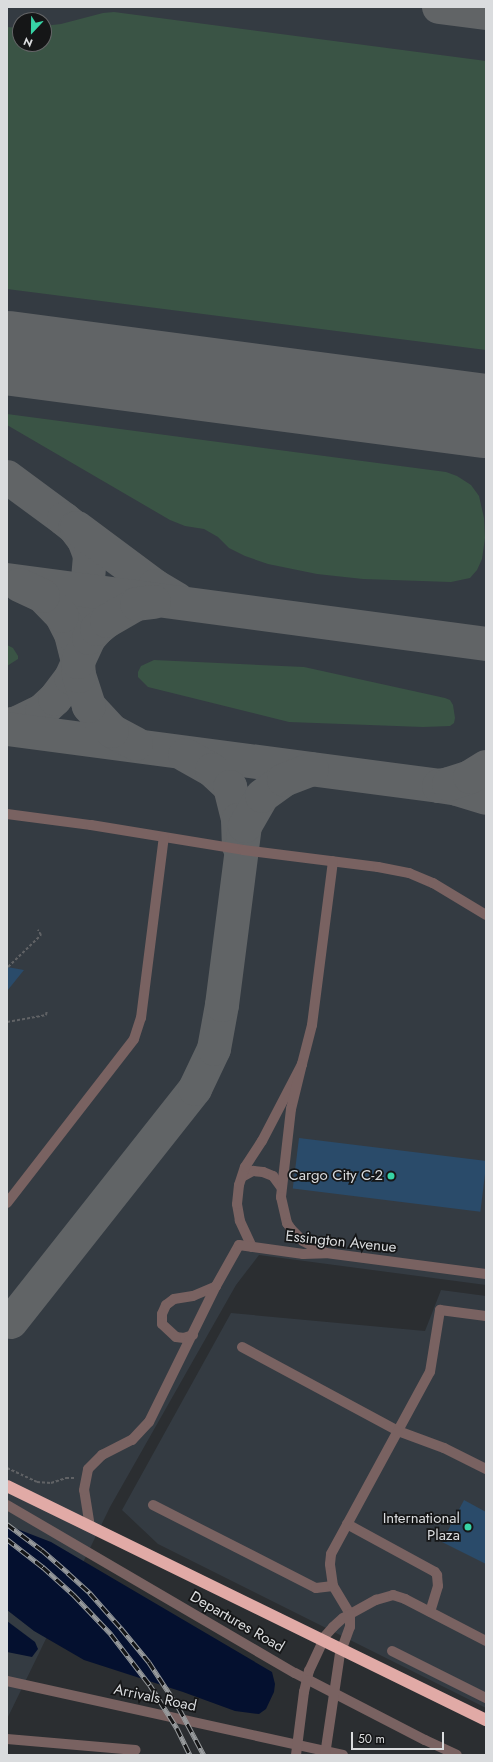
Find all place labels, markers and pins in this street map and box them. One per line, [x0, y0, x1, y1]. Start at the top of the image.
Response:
place label: Cargo City C-2 [289, 1167, 383, 1185]
marker: Cargo City C-2 [386, 1171, 396, 1181]
place label: International Plaza [383, 1509, 460, 1544]
marker: International Plaza [463, 1522, 473, 1532]

